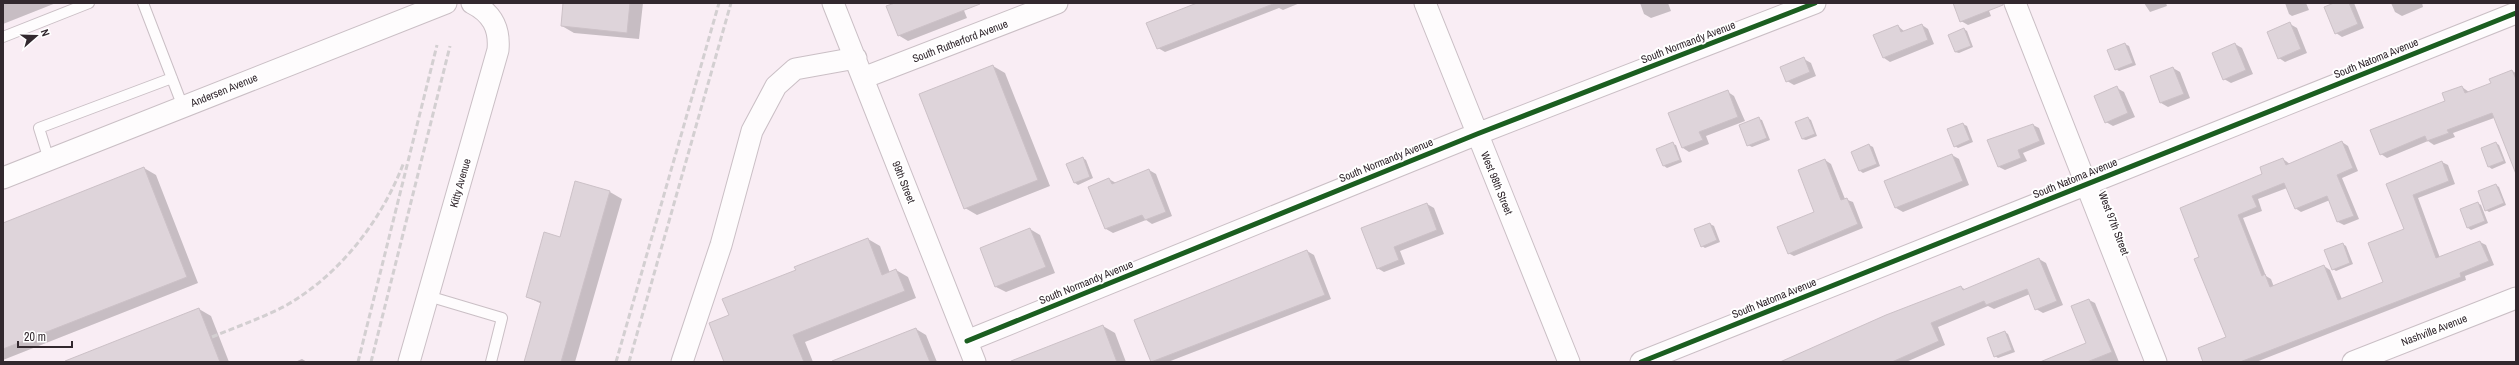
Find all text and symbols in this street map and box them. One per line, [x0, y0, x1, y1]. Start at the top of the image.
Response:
north arrow [16, 16, 56, 56]
street label: South Rutherford Avenue [910, 16, 1010, 66]
street label: South Normandy Avenue [1639, 18, 1737, 66]
text: N [38, 27, 53, 38]
street label: South Natoma Avenue [2332, 35, 2420, 81]
street label: Andersen Avenue [188, 70, 260, 110]
street label: South Normandy Avenue [1337, 135, 1435, 185]
street label: West 98th Street [1478, 149, 1516, 217]
street label: South Natoma Avenue [2031, 155, 2119, 201]
street label: Kitty Avenue [446, 157, 474, 209]
street label: 99th Street [889, 159, 919, 206]
street label: West 97th Street [2095, 189, 2133, 257]
street label: South Normandy Avenue [1037, 257, 1135, 307]
street label: South Natoma Avenue [1730, 275, 1818, 321]
street label: Nashville Avenue [2399, 311, 2469, 349]
scale bar [18, 323, 72, 349]
text: 20 m [24, 329, 46, 345]

